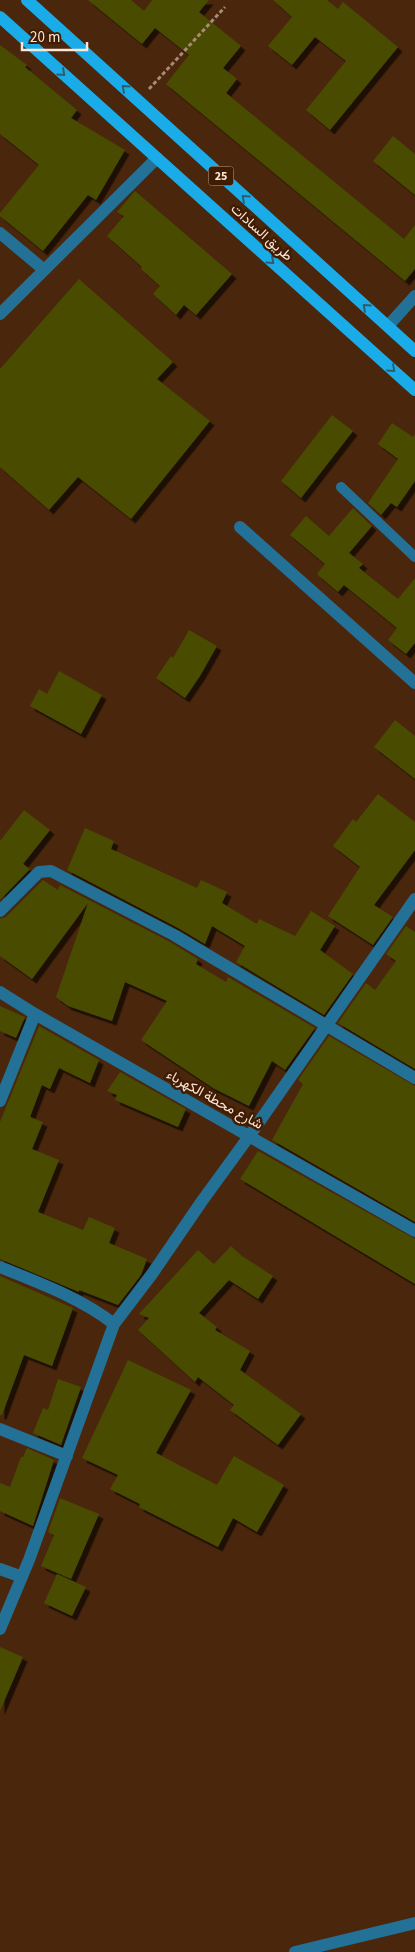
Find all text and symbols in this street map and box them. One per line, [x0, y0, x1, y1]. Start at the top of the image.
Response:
scale bar [22, 20, 88, 52]
text: 20 m [30, 27, 60, 48]
one-way arrow [57, 67, 66, 76]
one-way arrow [121, 85, 130, 94]
road number: 25 [208, 167, 234, 186]
one-way arrow [242, 194, 251, 203]
street label: طريق السادات [226, 199, 297, 266]
one-way arrow [266, 255, 275, 264]
one-way arrow [362, 303, 371, 312]
one-way arrow [387, 363, 396, 372]
street label: شارع محطة الكهرباء [163, 1065, 266, 1135]

